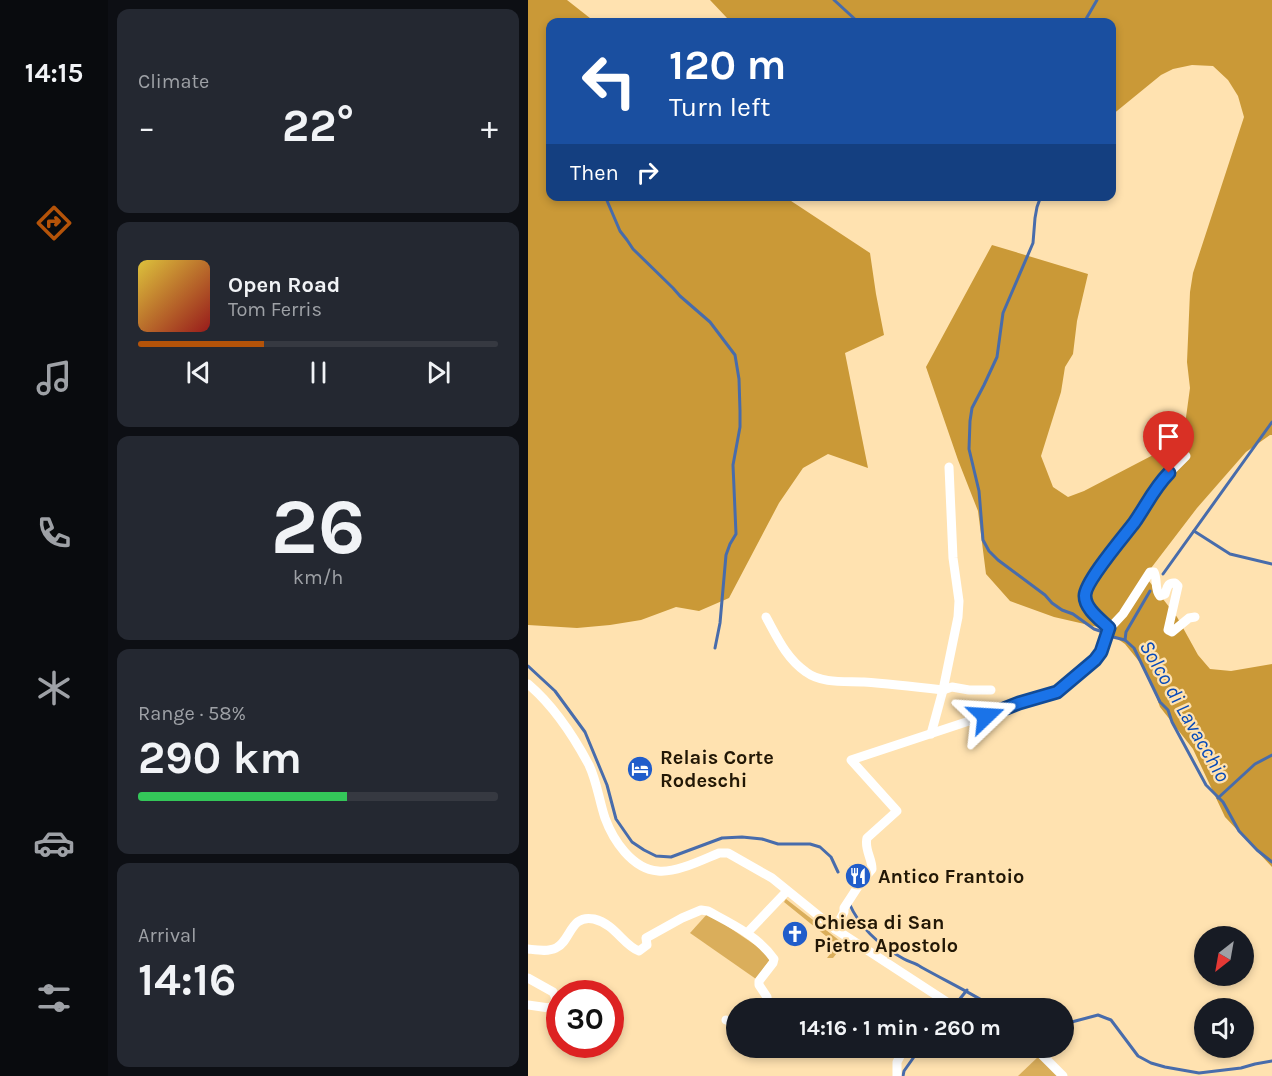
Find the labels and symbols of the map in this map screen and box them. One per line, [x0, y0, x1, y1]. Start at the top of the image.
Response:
pin [1143, 411, 1194, 473]
water label: Solco di Lavacchio [1135, 636, 1236, 787]
position arrow [954, 684, 1018, 748]
place label: Relais Corte Rodeschi [660, 746, 774, 792]
hotel icon: Relais Corte Rodeschi [625, 754, 655, 784]
restaurant icon: Antico Frantoio [843, 861, 873, 891]
place label: Antico Frantoio [878, 865, 1024, 888]
place label: Chiesa di San Pietro Apostolo [814, 911, 958, 957]
church icon: Chiesa di San Pietro Apostolo [780, 919, 810, 949]
north arrow [1194, 926, 1254, 986]
speed limit sign: 30 [546, 980, 624, 1058]

